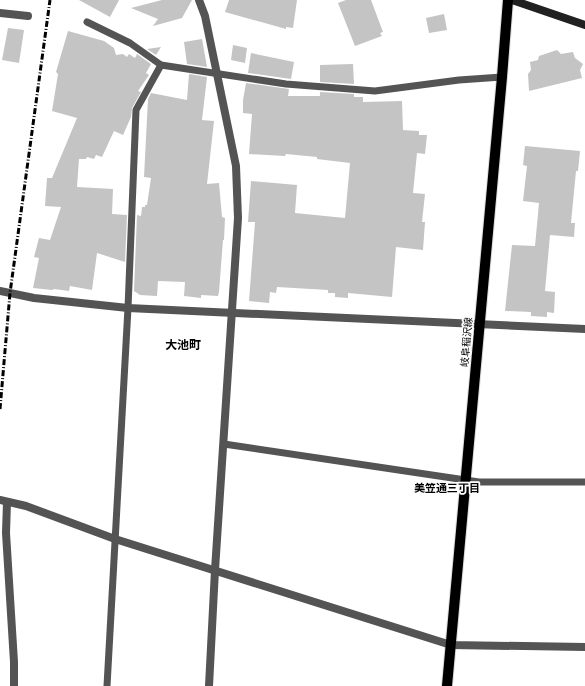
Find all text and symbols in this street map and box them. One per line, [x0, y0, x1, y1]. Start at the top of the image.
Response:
street label: 岐阜稲沢線 [458, 317, 474, 367]
district label: 大池町 [165, 337, 201, 352]
district label: 美笠通三丁目 [414, 481, 480, 494]

